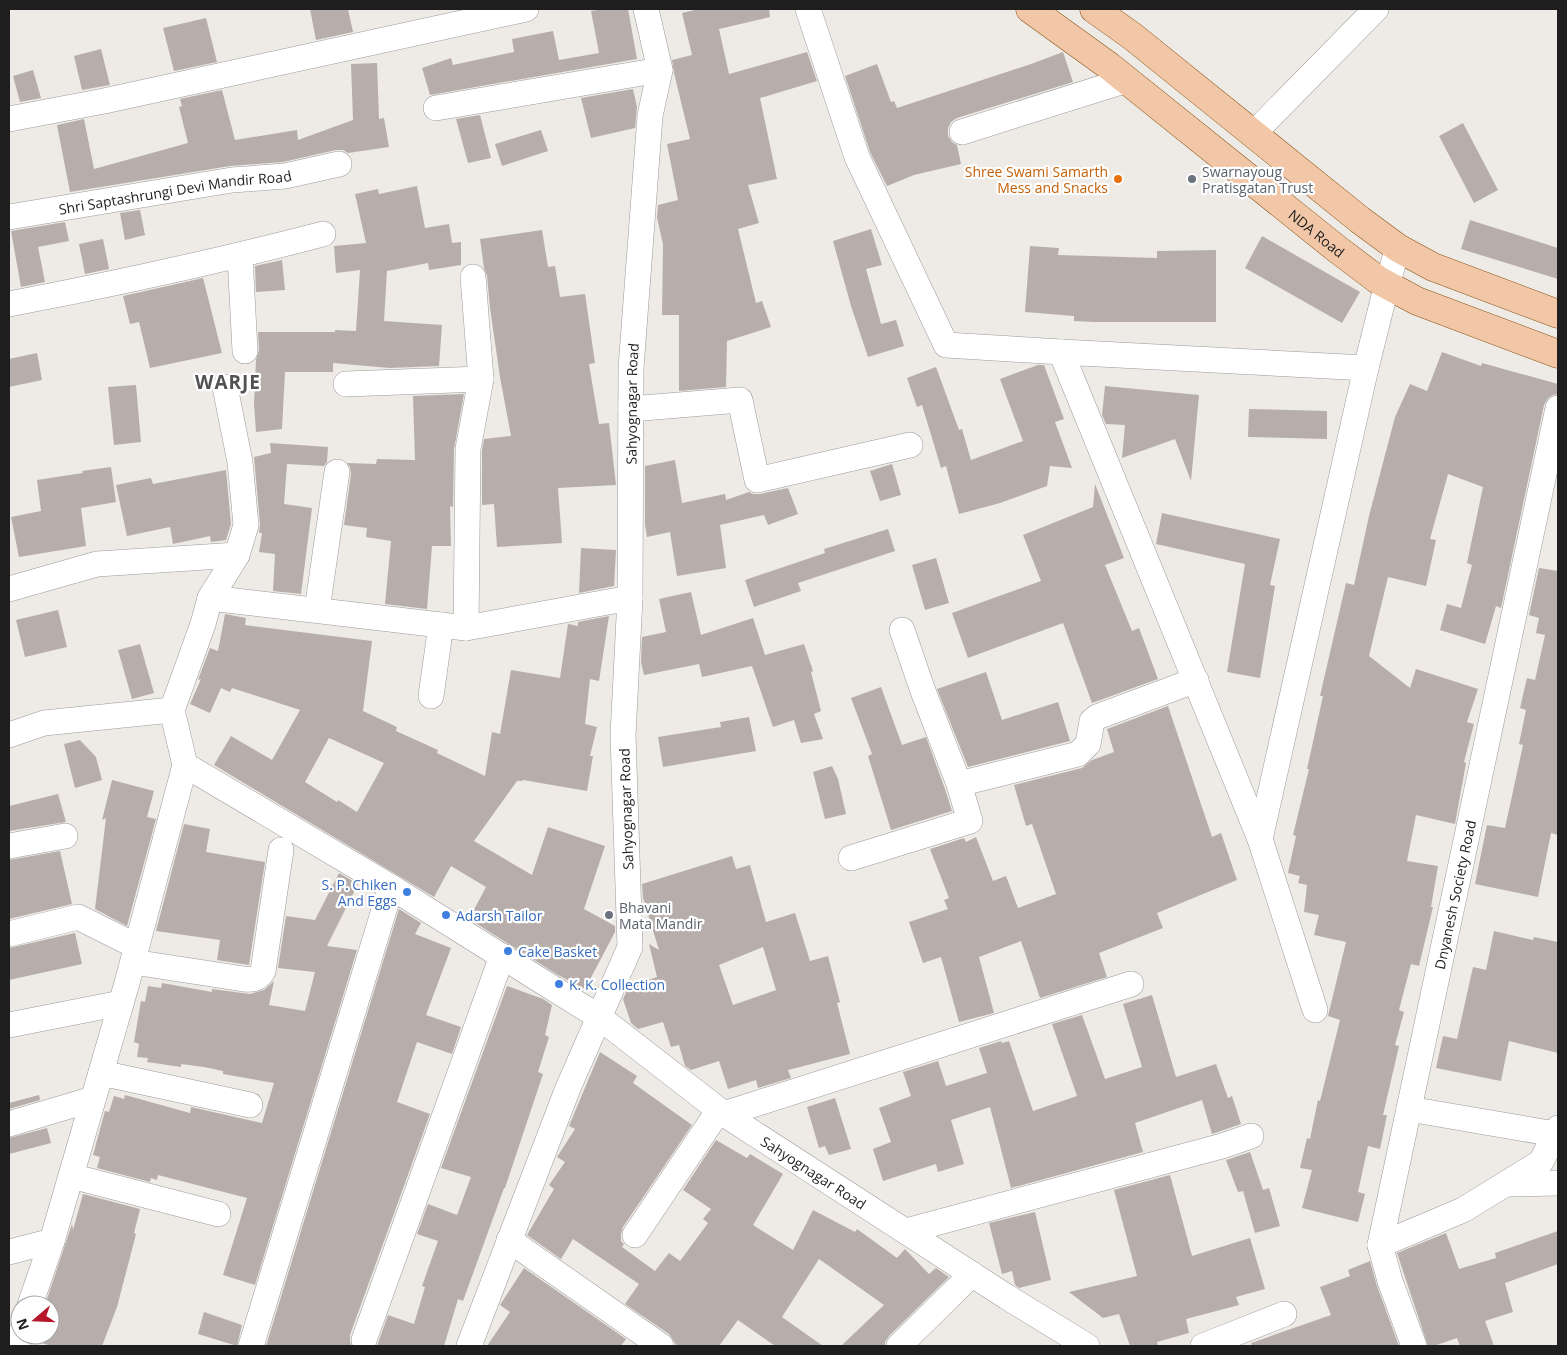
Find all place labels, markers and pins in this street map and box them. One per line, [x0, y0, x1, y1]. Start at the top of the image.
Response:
place label: Shree Swami Samarth Mess and Snacks [965, 162, 1108, 197]
place label: Swarnayoug Pratisgatan Trust [1202, 162, 1313, 197]
marker: Shree Swami Samarth Mess and Snacks [1112, 173, 1124, 185]
marker: Swarnayoug Pratisgatan Trust [1186, 173, 1198, 185]
place label: S. P. Chiken And Eggs [322, 875, 397, 910]
marker: S. P. Chiken And Eggs [401, 886, 413, 898]
place label: Bhavani Mata Mandir [619, 898, 703, 933]
place label: Adarsh Tailor [456, 906, 543, 925]
marker: Adarsh Tailor [440, 909, 452, 921]
marker: Bhavani Mata Mandir [603, 909, 615, 921]
place label: Cake Basket [518, 942, 597, 961]
marker: Cake Basket [502, 945, 514, 957]
place label: K. K. Collection [569, 975, 665, 994]
marker: K. K. Collection [553, 978, 565, 990]

